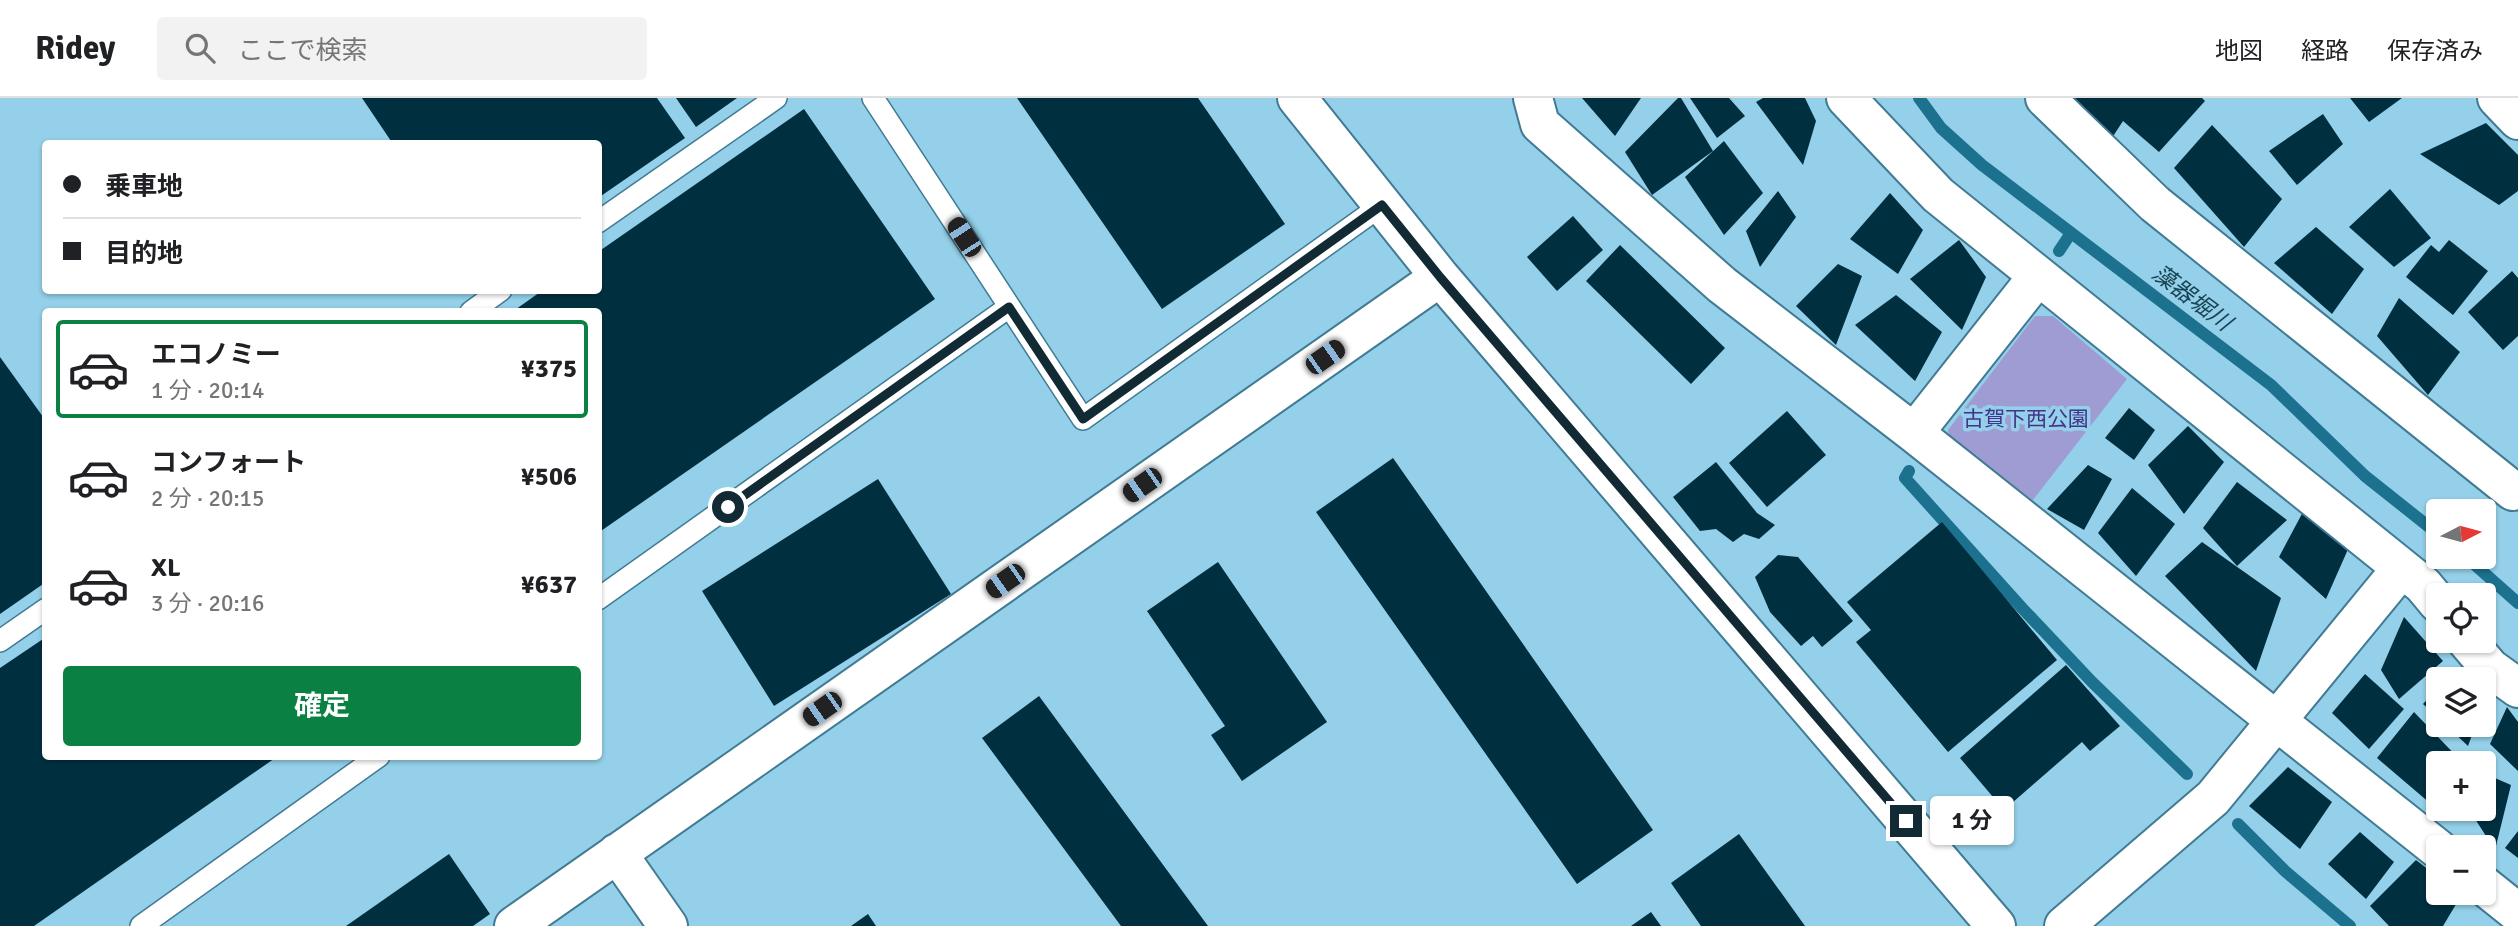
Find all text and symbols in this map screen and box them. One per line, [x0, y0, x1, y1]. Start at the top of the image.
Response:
search box [157, 17, 647, 80]
text: Ridey [35, 28, 115, 69]
icon: search [181, 29, 219, 67]
text: ここで検索 [237, 35, 367, 67]
text: 地図 [2215, 36, 2263, 66]
text: 経路 [2301, 36, 2349, 66]
text: 保存済み [2387, 36, 2483, 66]
text: 乗車地 [105, 171, 183, 203]
car [944, 214, 985, 260]
text: 目的地 [105, 238, 183, 270]
water label: 藻器堀川 [2147, 259, 2240, 339]
car [1302, 336, 1349, 378]
icon: car [67, 338, 130, 401]
text: エコノミー [151, 339, 281, 371]
text: ¥375 [521, 353, 577, 385]
text: 1 分 · 20:14 [151, 376, 264, 405]
park label: 古賀下西公園 [1963, 406, 2089, 432]
icon: car [67, 446, 130, 509]
text: コンフォート [151, 447, 306, 479]
text: ¥506 [521, 461, 577, 493]
car [1119, 464, 1166, 506]
text: 2 分 · 20:15 [151, 484, 264, 513]
route start [712, 491, 744, 523]
north arrow [2426, 499, 2496, 569]
map controls [2426, 499, 2496, 905]
text: XL [151, 552, 181, 584]
icon: car [67, 554, 130, 617]
car [982, 560, 1029, 602]
text: ¥637 [521, 569, 577, 601]
button: locate [2426, 583, 2496, 653]
text: 3 分 · 20:16 [151, 589, 264, 618]
button: 確定 [63, 666, 581, 746]
button: layers [2426, 667, 2496, 737]
car [799, 688, 846, 730]
button: + [2426, 751, 2496, 821]
callout: 1 分 [1930, 796, 2014, 846]
route end [1890, 805, 1922, 837]
text: 1 分 [1952, 806, 1992, 835]
button: − [2426, 835, 2496, 905]

